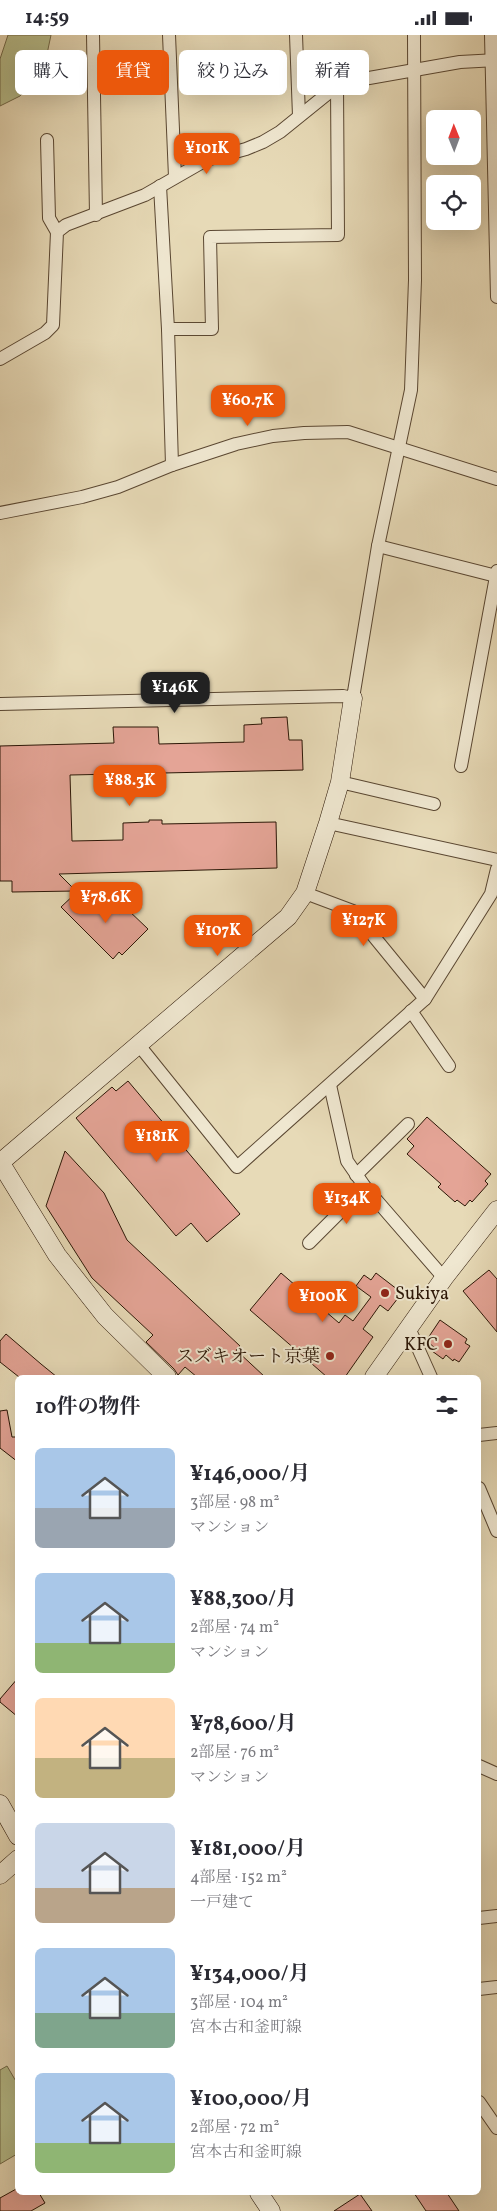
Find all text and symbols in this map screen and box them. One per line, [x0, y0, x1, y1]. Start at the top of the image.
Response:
text: 14:59 [25, 5, 69, 31]
chip: 購入 [15, 50, 87, 95]
chip: 賃貸 [97, 50, 169, 95]
chip: 絞り込み [179, 50, 287, 95]
chip: 新着 [297, 50, 369, 95]
north arrow [426, 110, 481, 165]
map controls [426, 110, 481, 230]
pin: ¥101K [172, 133, 242, 175]
text: ¥101K [185, 138, 229, 160]
button: locate [426, 175, 481, 230]
pin: ¥60.7K [207, 385, 289, 427]
text: ¥60.7K [222, 390, 274, 412]
pin: ¥146K [140, 671, 210, 714]
text: ¥146K [152, 677, 198, 699]
pin: ¥88.3K [89, 765, 171, 807]
text: ¥88.3K [104, 770, 156, 792]
pin: ¥78.6K [65, 881, 147, 924]
text: ¥78.6K [81, 887, 131, 909]
pin: ¥127K [329, 905, 399, 947]
text: ¥127K [342, 910, 386, 932]
pin: ¥107K [183, 915, 253, 957]
text: ¥107K [195, 920, 241, 942]
pin: ¥181K [122, 1121, 192, 1163]
text: ¥181K [135, 1126, 179, 1148]
pin: ¥134K [312, 1183, 382, 1225]
text: ¥134K [324, 1188, 370, 1210]
pin: ¥100K [288, 1281, 358, 1323]
place label: Sukiya [395, 1282, 449, 1307]
text: ¥100K [299, 1286, 347, 1308]
marker: Sukiya [379, 1287, 391, 1299]
place label: KFC [404, 1333, 438, 1358]
marker: KFC [442, 1338, 454, 1350]
place label: スズキオート京葉 [176, 1345, 320, 1370]
marker: スズキオート京葉 [324, 1350, 336, 1362]
icon: filters [433, 1391, 461, 1419]
text: 10件の物件 [35, 1393, 140, 1422]
text: ¥146,000/月 [190, 1460, 310, 1489]
icon: home [75, 1468, 135, 1528]
text: 3部屋 · 98 m² [190, 1492, 279, 1514]
text: マンション [190, 1517, 269, 1539]
text: ¥88,300/月 [190, 1585, 297, 1614]
icon: home [75, 1593, 135, 1653]
text: 2部屋 · 74 m² [190, 1617, 279, 1639]
text: マンション [190, 1642, 269, 1664]
text: ¥78,600/月 [190, 1710, 297, 1739]
icon: home [75, 1718, 135, 1778]
text: 2部屋 · 76 m² [190, 1742, 279, 1764]
text: マンション [190, 1767, 269, 1789]
text: ¥181,000/月 [190, 1835, 306, 1864]
icon: home [75, 1843, 135, 1903]
text: 4部屋 · 152 m² [190, 1867, 287, 1889]
text: 一戸建て [190, 1892, 254, 1914]
text: ¥134,000/月 [190, 1960, 310, 1989]
icon: home [75, 1968, 135, 2028]
text: 3部屋 · 104 m² [190, 1992, 288, 2014]
text: 宮本古和釜町線 [190, 2017, 302, 2039]
text: ¥100,000/月 [190, 2085, 312, 2114]
icon: home [75, 2093, 135, 2153]
text: 2部屋 · 72 m² [190, 2117, 279, 2139]
text: 宮本古和釜町線 [190, 2142, 302, 2164]

